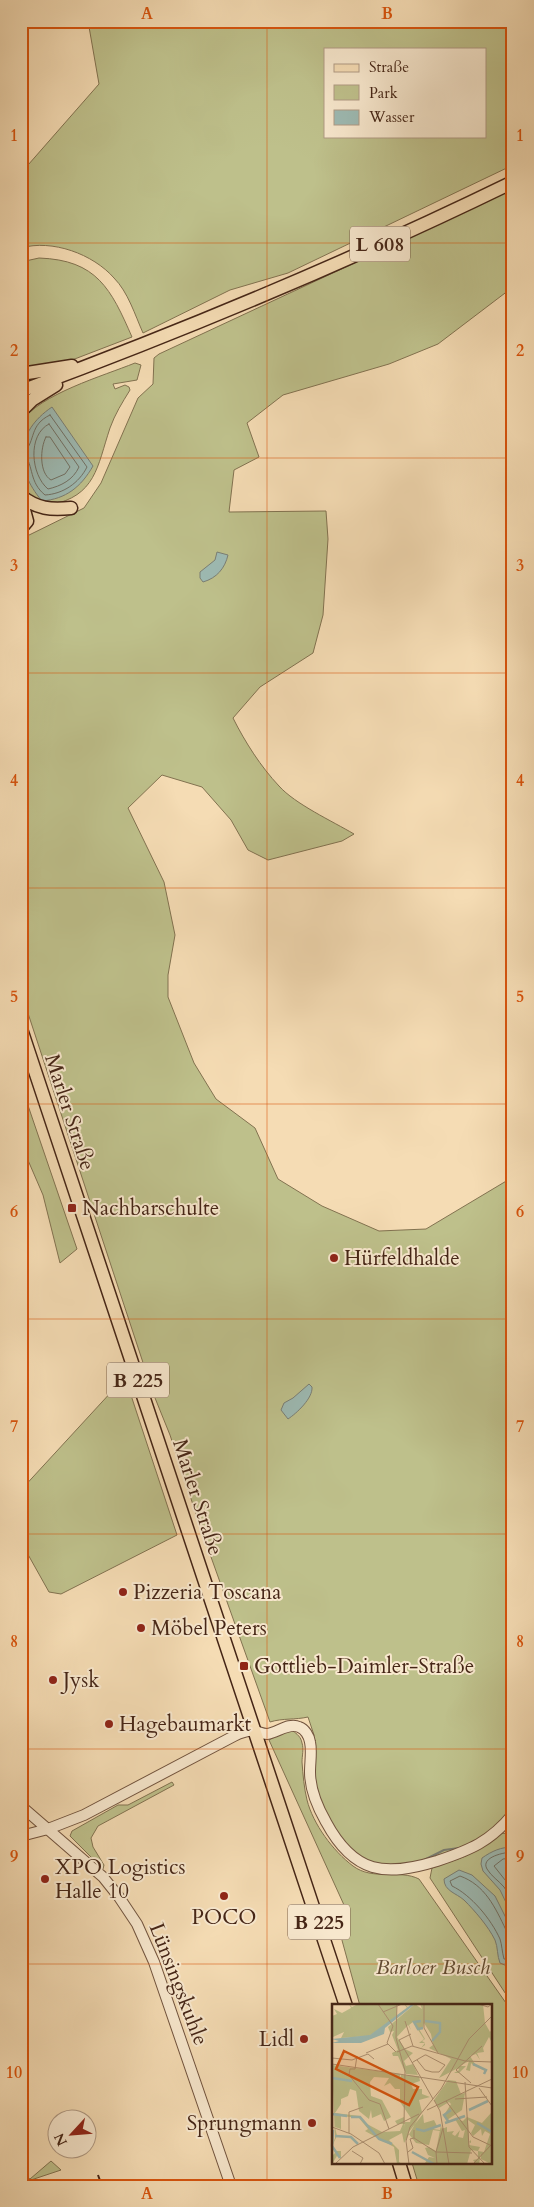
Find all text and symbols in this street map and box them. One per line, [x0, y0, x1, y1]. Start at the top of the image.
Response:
text: A [141, 3, 153, 25]
text: B [381, 3, 393, 25]
legend [324, 48, 486, 138]
text: Straße [369, 57, 409, 77]
text: Park [369, 83, 398, 103]
text: Wasser [368, 107, 415, 127]
text: 1 [10, 125, 18, 147]
text: 1 [516, 125, 524, 147]
road number: L 608 [350, 226, 410, 262]
text: 2 [10, 340, 18, 362]
text: 2 [516, 340, 524, 362]
text: 3 [10, 555, 18, 577]
text: 3 [516, 555, 524, 577]
text: 4 [10, 770, 18, 792]
text: 4 [516, 770, 524, 792]
text: 5 [10, 986, 18, 1008]
text: 5 [516, 986, 524, 1008]
street label: Marler Straße [37, 1050, 102, 1174]
place label: Nachbarschulte [82, 1194, 219, 1223]
text: 6 [10, 1201, 18, 1223]
text: 6 [516, 1201, 524, 1223]
marker: Nachbarschulte [66, 1202, 78, 1214]
place label: Hürfeldhalde [344, 1244, 460, 1273]
marker: Hürfeldhalde [328, 1252, 340, 1264]
road number: B 225 [107, 1362, 169, 1398]
text: 7 [10, 1416, 18, 1438]
text: 7 [516, 1416, 524, 1438]
street label: Marler Straße [165, 1435, 230, 1559]
place label: Pizzeria Toscana [133, 1578, 281, 1607]
marker: Pizzeria Toscana [117, 1586, 129, 1598]
place label: Möbel Peters [151, 1614, 267, 1643]
marker: Möbel Peters [135, 1622, 147, 1634]
text: 8 [10, 1631, 18, 1653]
text: 8 [516, 1631, 524, 1653]
place label: Gottlieb-Daimler-Straße [254, 1652, 474, 1681]
marker: Gottlieb-Daimler-Straße [238, 1660, 250, 1672]
place label: Jysk [60, 1666, 100, 1695]
marker: Jysk [47, 1674, 59, 1686]
place label: Hagebaumarkt [119, 1710, 252, 1739]
marker: Hagebaumarkt [103, 1718, 115, 1730]
text: 9 [10, 1846, 18, 1868]
text: 9 [516, 1846, 524, 1868]
place label: XPO Logistics Halle 10 [55, 1853, 186, 1906]
marker: XPO Logistics Halle 10 [39, 1873, 51, 1885]
marker: POCO [218, 1890, 230, 1902]
place label: POCO [192, 1903, 256, 1932]
road number: B 225 [288, 1904, 350, 1940]
street label: Lünsingskuhle [142, 1919, 215, 2050]
park label: Barloer Busch [376, 1953, 490, 1982]
inset map [332, 2004, 492, 2164]
place label: Lidl [259, 2025, 294, 2054]
marker: Lidl [298, 2033, 310, 2045]
text: 10 [6, 2062, 22, 2084]
text: 10 [512, 2062, 528, 2084]
place label: Sprungmann [187, 2109, 302, 2138]
north arrow [48, 2110, 98, 2160]
marker: Sprungmann [306, 2117, 318, 2129]
text: N [50, 2130, 72, 2149]
text: A [141, 2183, 153, 2205]
text: B [381, 2183, 393, 2205]

